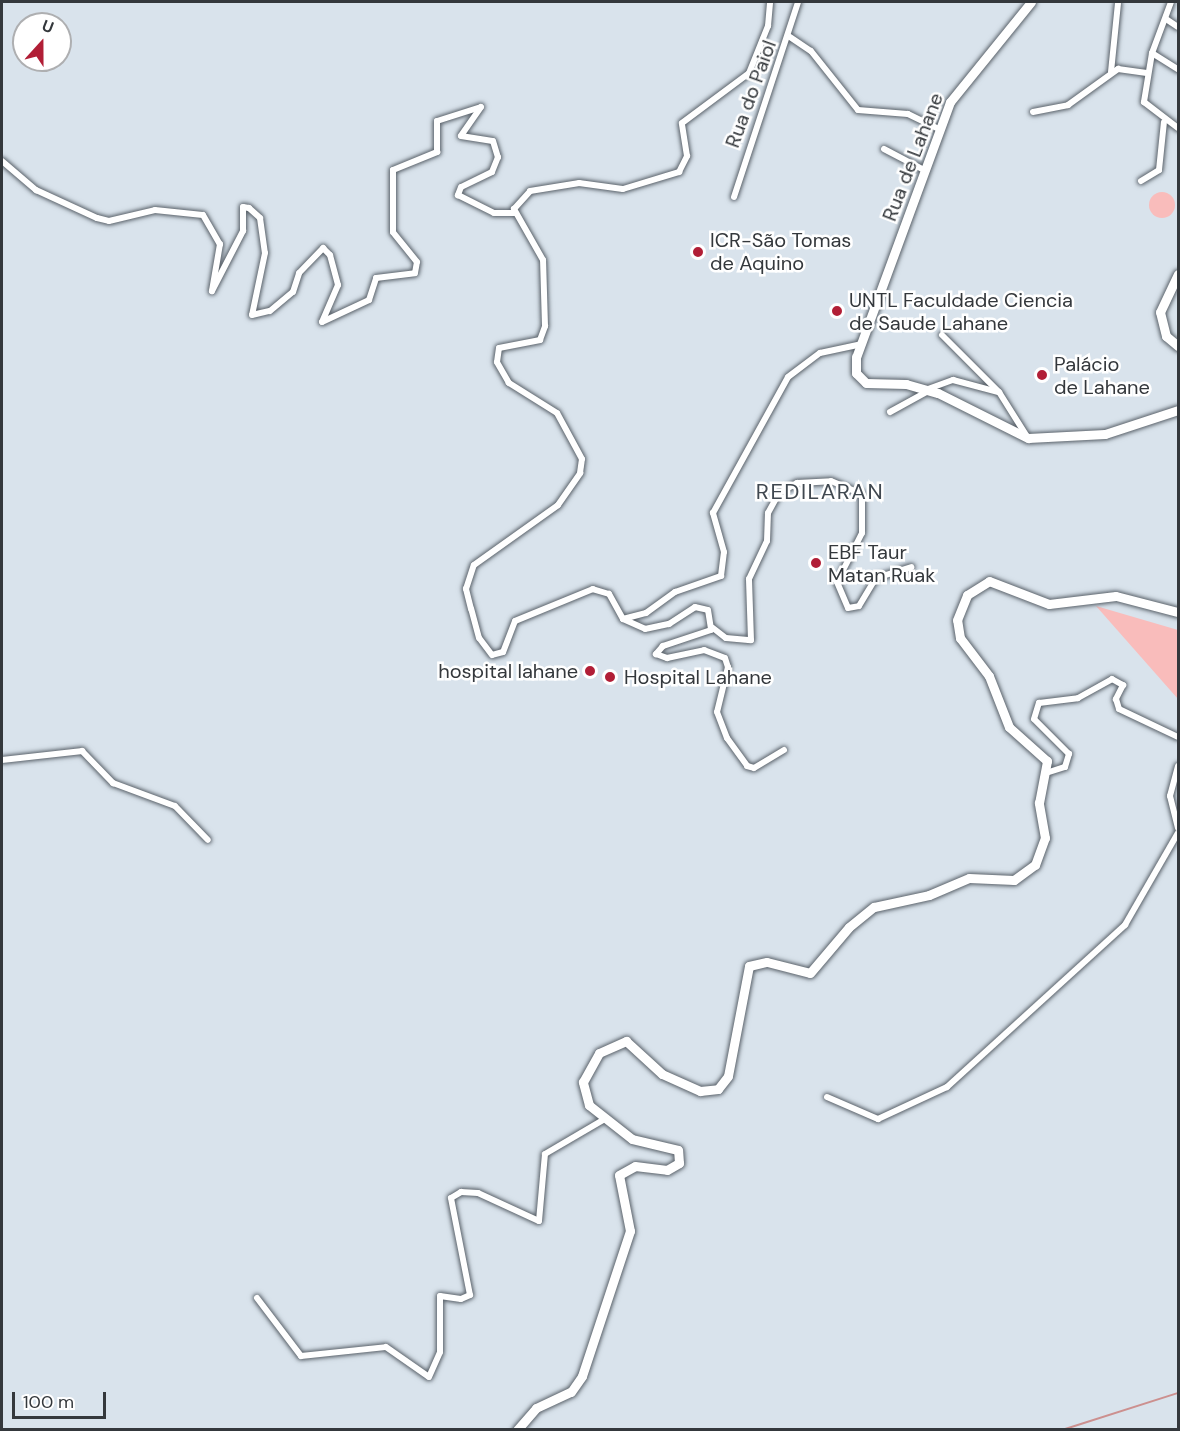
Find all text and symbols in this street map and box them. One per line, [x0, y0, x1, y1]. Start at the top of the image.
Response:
north arrow [12, 12, 72, 72]
text: U [39, 15, 57, 38]
street label: Rua do Paiol [721, 37, 781, 151]
street label: Rua de Lahane [878, 89, 948, 225]
place label: ICR-São Tomas de Aquino [710, 228, 851, 275]
marker: ICR-São Tomas de Aquino [691, 245, 705, 259]
place label: UNTL Faculdade Ciencia de Saude Lahane [849, 288, 1073, 335]
marker: UNTL Faculdade Ciencia de Saude Lahane [830, 304, 844, 318]
place label: Palácio de Lahane [1054, 352, 1150, 399]
marker: Palácio de Lahane [1035, 368, 1049, 382]
district label: REDILARAN [756, 479, 884, 505]
place label: EBF Taur Matan Ruak [828, 540, 935, 587]
marker: EBF Taur Matan Ruak [809, 556, 823, 570]
place label: hospital lahane [438, 659, 578, 683]
marker: hospital lahane [583, 664, 597, 678]
place label: Hospital Lahane [624, 665, 772, 689]
marker: Hospital Lahane [601, 668, 619, 686]
scale bar [15, 1380, 110, 1418]
text: 100 m [23, 1390, 74, 1414]

